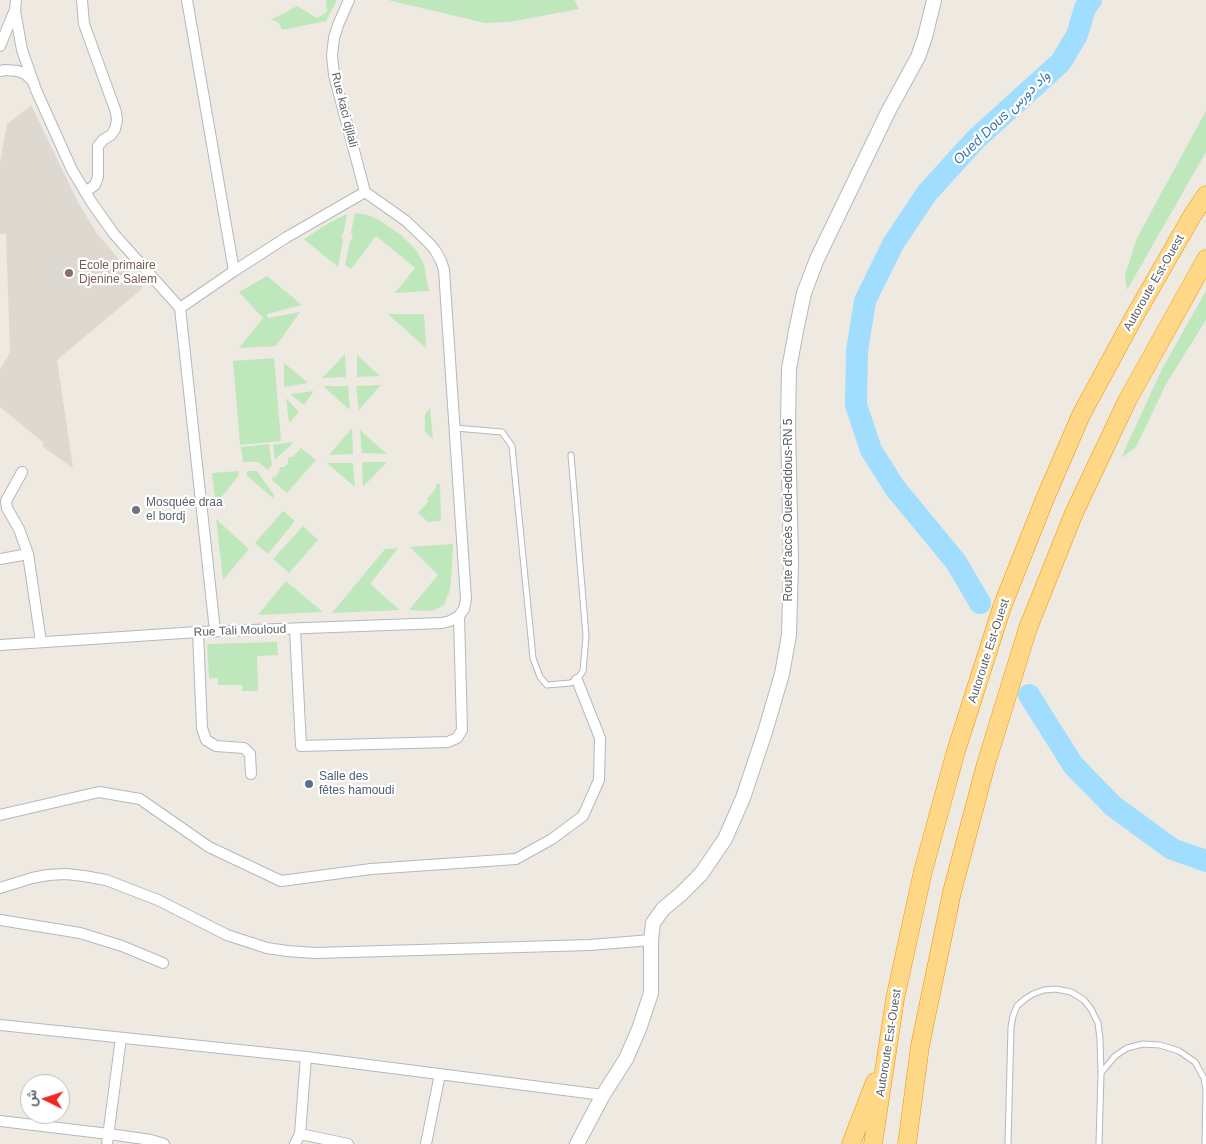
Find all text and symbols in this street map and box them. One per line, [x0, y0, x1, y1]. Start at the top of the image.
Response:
water label: Oued Dous واد دورس [950, 68, 1054, 168]
street label: Rue kaci djllali [328, 71, 360, 149]
street label: Autoroute Est-Ouest [1121, 232, 1187, 334]
place label: Ecole primaire Djenine Salem [79, 259, 157, 287]
marker: Ecole primaire Djenine Salem [63, 267, 75, 279]
street label: Route d'accès Oued-eddous-RN 5 [782, 418, 796, 602]
place label: Mosquée draa el bordj [146, 496, 223, 524]
marker: Mosquée draa el bordj [130, 504, 142, 516]
street label: Autoroute Est-Ouest [965, 597, 1013, 705]
street label: Rue Tali Mouloud [193, 622, 287, 640]
place label: Salle des fêtes hamoudi [319, 770, 394, 798]
marker: Salle des fêtes hamoudi [303, 778, 315, 790]
street label: Autoroute Est-Ouest [873, 988, 905, 1098]
north arrow [20, 1074, 70, 1124]
text: ش [22, 1089, 40, 1107]

